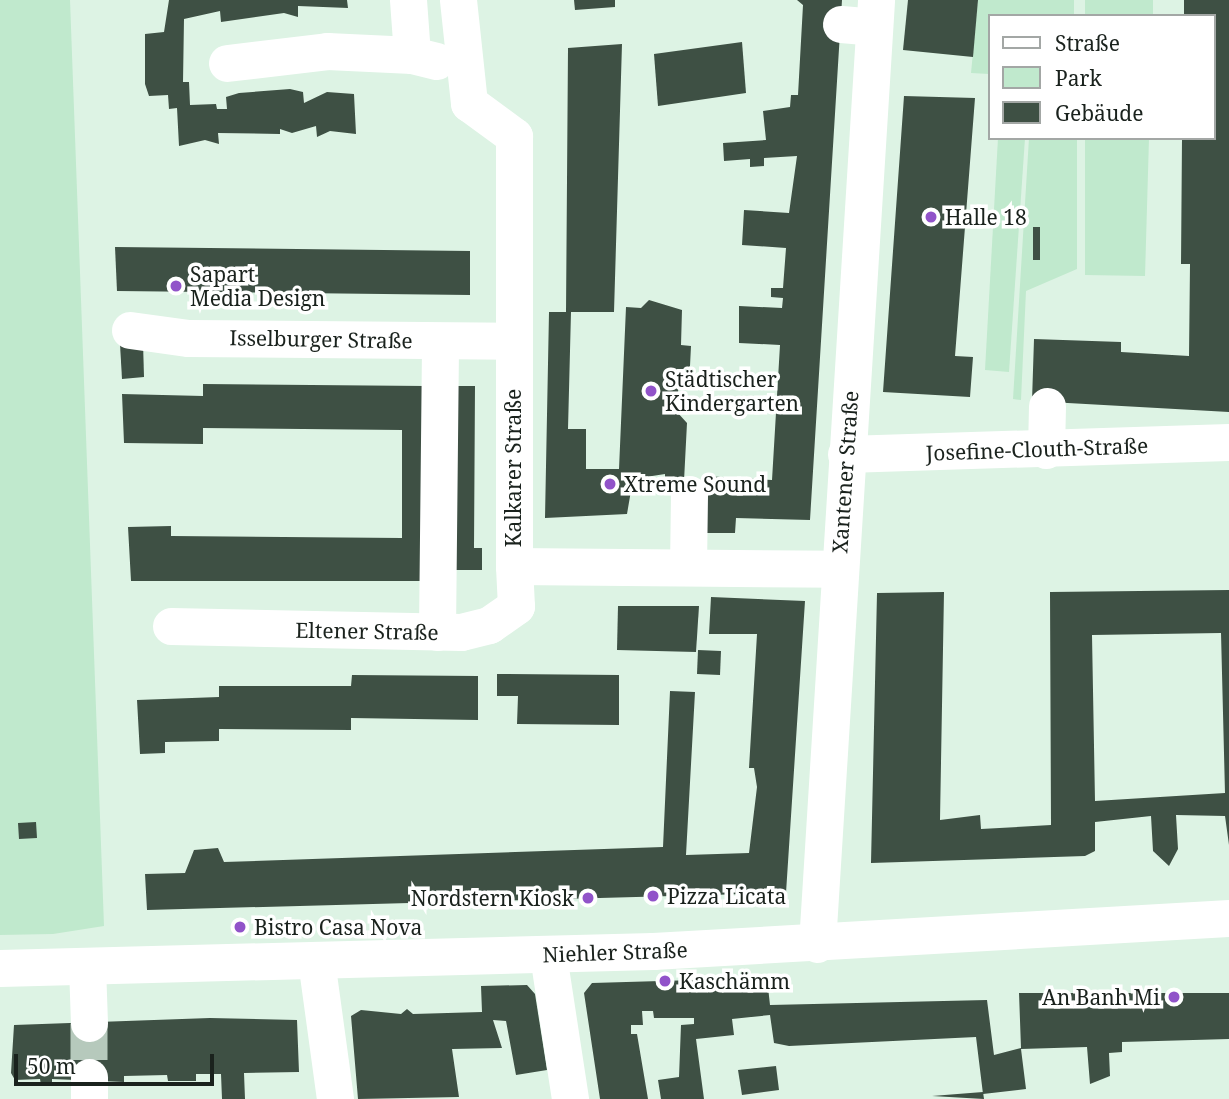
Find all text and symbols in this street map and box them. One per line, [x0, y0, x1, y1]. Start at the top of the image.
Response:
legend [988, 14, 1215, 140]
text: Straße [1055, 29, 1120, 57]
text: Park [1055, 64, 1102, 92]
text: Gebäude [1055, 99, 1143, 127]
place label: Halle 18 [945, 204, 1027, 230]
marker: Halle 18 [923, 209, 939, 225]
place label: Sapart Media Design [190, 261, 325, 311]
marker: Sapart Media Design [168, 278, 184, 294]
street label: Isselburger Straße [229, 325, 413, 353]
place label: Städtischer Kindergarten [665, 366, 799, 416]
marker: Städtischer Kindergarten [643, 383, 659, 399]
street label: Kalkarer Straße [500, 389, 526, 547]
street label: Xantener Straße [827, 390, 863, 554]
street label: Josefine-Clouth-Straße [925, 433, 1149, 465]
place label: Xtreme Sound [624, 471, 766, 497]
marker: Xtreme Sound [602, 476, 618, 492]
street label: Eltener Straße [295, 617, 439, 645]
place label: Pizza Licata [667, 883, 786, 909]
place label: Nordstern Kiosk [411, 885, 574, 911]
marker: Pizza Licata [645, 888, 661, 904]
marker: Nordstern Kiosk [580, 890, 596, 906]
place label: Bistro Casa Nova [254, 914, 422, 940]
marker: Bistro Casa Nova [232, 919, 248, 935]
street label: Niehler Straße [542, 937, 688, 967]
place label: Kaschämm [679, 968, 790, 994]
marker: Kaschämm [657, 973, 673, 989]
place label: An Banh Mi [1042, 984, 1160, 1010]
marker: An Banh Mi [1166, 989, 1182, 1005]
scale bar [18, 1040, 217, 1084]
text: 50 m [27, 1052, 76, 1080]

